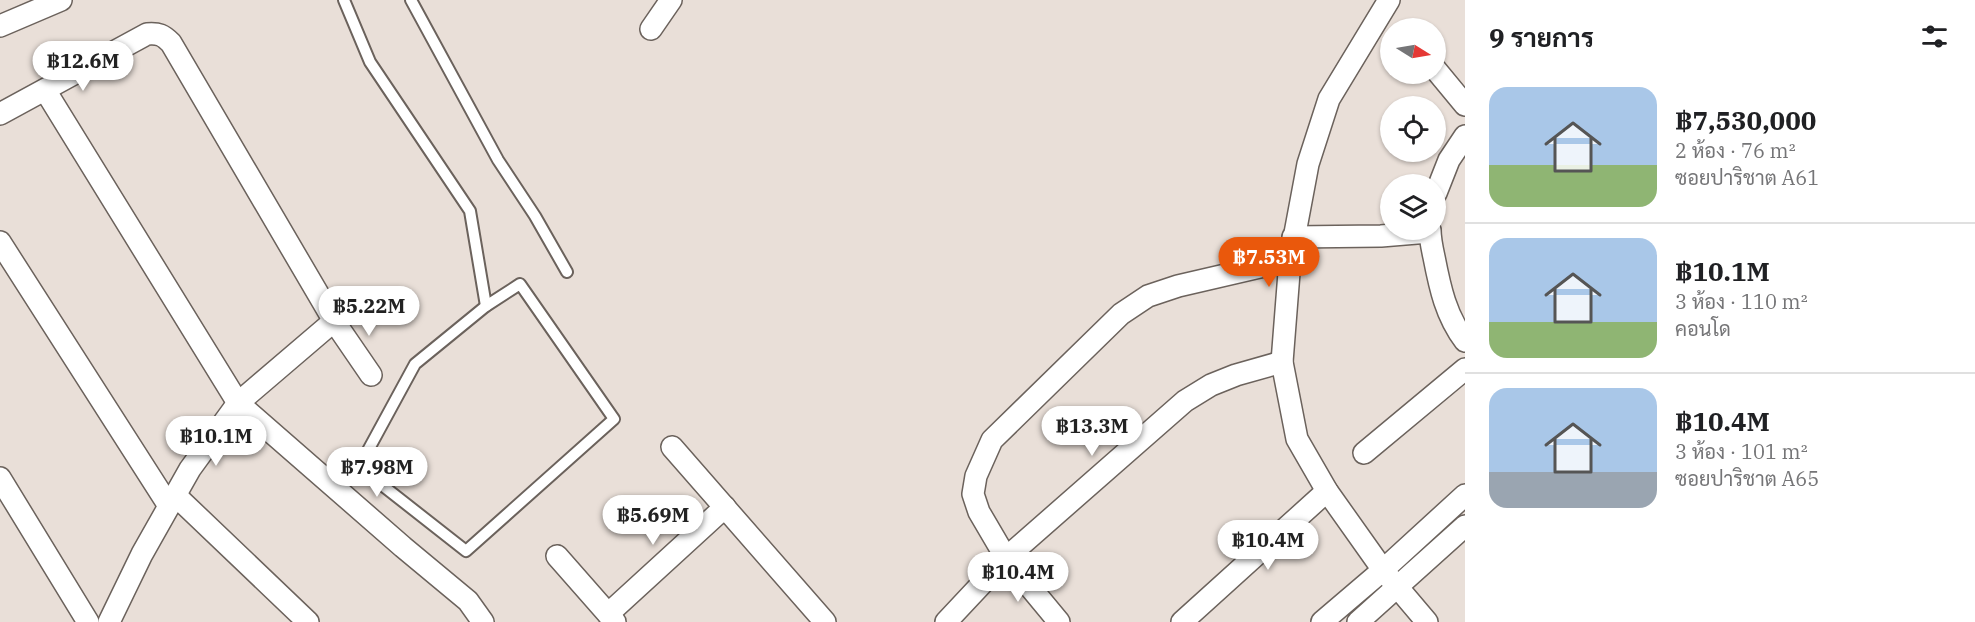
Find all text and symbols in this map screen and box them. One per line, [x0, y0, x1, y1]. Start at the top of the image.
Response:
north arrow [1380, 18, 1446, 84]
map controls [1380, 18, 1446, 240]
text: 9 รายการ [1489, 20, 1594, 54]
icon: filters [1918, 20, 1951, 53]
pin: ฿12.6M [34, 41, 132, 92]
text: ฿12.6M [47, 47, 119, 74]
button: locate [1380, 96, 1446, 162]
text: ฿7,530,000 [1675, 103, 1816, 137]
icon: home [1537, 111, 1609, 183]
text: 2 ห้อง · 76 m² [1675, 137, 1796, 164]
text: ซอยปาริชาต A61 [1675, 164, 1819, 191]
button: layers [1380, 174, 1446, 240]
pin: ฿7.53M [1220, 237, 1318, 288]
text: ฿7.53M [1233, 243, 1305, 270]
text: ฿10.1M [1675, 254, 1770, 288]
icon: home [1537, 262, 1609, 334]
pin: ฿5.22M [320, 286, 418, 337]
text: 3 ห้อง · 110 m² [1675, 288, 1808, 315]
text: ฿5.22M [333, 292, 405, 319]
text: คอนโด [1675, 315, 1731, 342]
text: ฿10.4M [1675, 404, 1770, 438]
pin: ฿13.3M [1043, 406, 1141, 457]
text: ฿13.3M [1056, 412, 1128, 439]
icon: home [1537, 412, 1609, 484]
pin: ฿10.1M [167, 416, 265, 467]
text: ฿10.1M [180, 422, 252, 449]
text: 3 ห้อง · 101 m² [1675, 438, 1808, 465]
pin: ฿7.98M [328, 447, 426, 498]
text: ฿7.98M [341, 453, 413, 480]
text: ซอยปาริชาต A65 [1675, 465, 1819, 492]
pin: ฿5.69M [604, 495, 702, 546]
text: ฿5.69M [617, 501, 689, 528]
pin: ฿10.4M [1219, 520, 1317, 571]
text: ฿10.4M [1232, 526, 1304, 553]
pin: ฿10.4M [969, 552, 1067, 603]
text: ฿10.4M [982, 558, 1054, 585]

